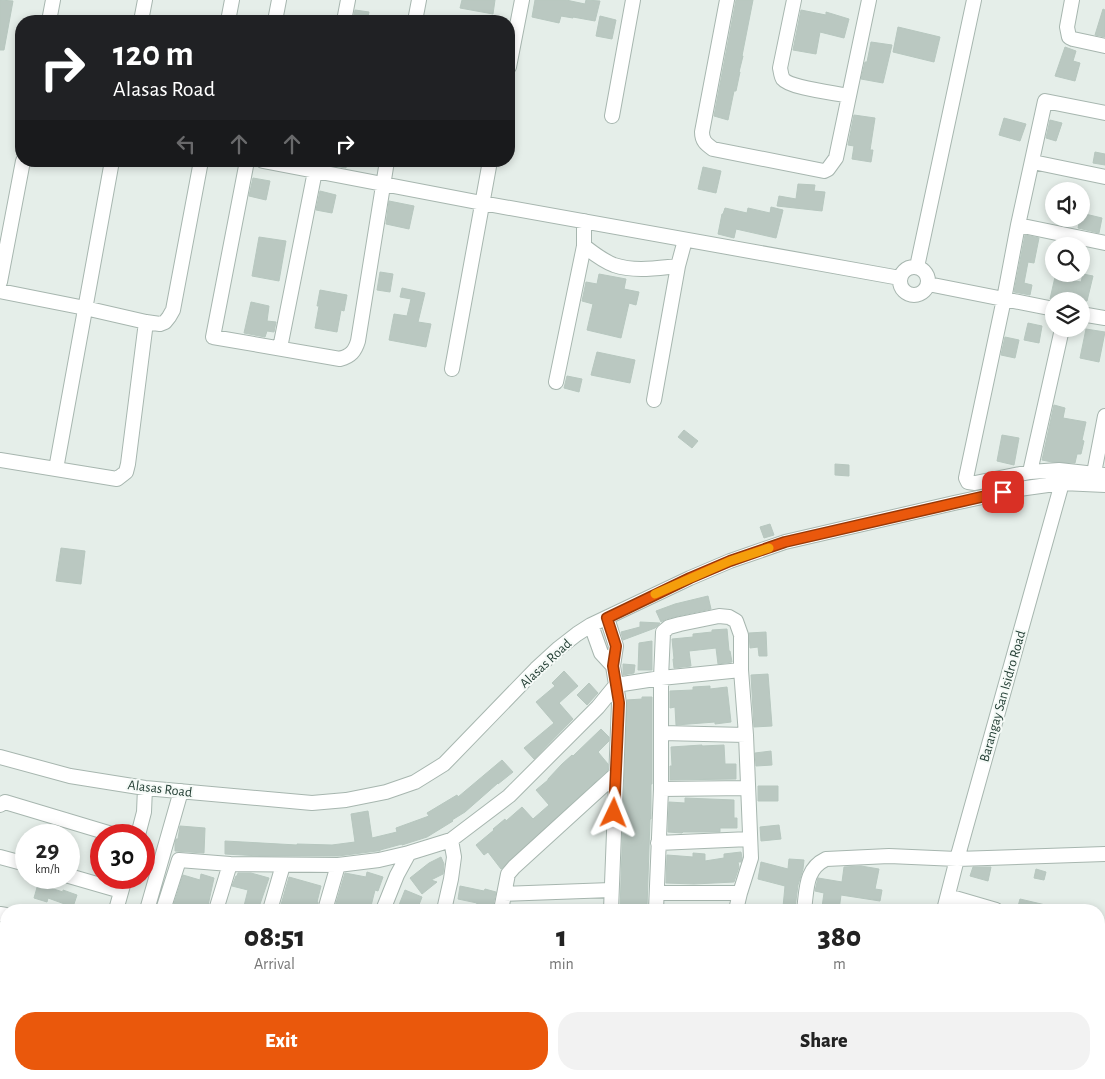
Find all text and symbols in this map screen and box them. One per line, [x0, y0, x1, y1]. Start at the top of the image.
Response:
icon: right [30, 35, 95, 100]
text: 120 m [113, 37, 194, 72]
text: Alasas Road [113, 78, 215, 100]
icon: left [172, 130, 200, 158]
icon: ahead [225, 130, 253, 158]
icon: ahead [278, 130, 306, 158]
icon: right [331, 130, 359, 158]
map controls [1045, 182, 1090, 337]
button: sound [1045, 182, 1090, 227]
button: search [1045, 237, 1090, 282]
button: layers [1045, 292, 1090, 337]
pin [982, 471, 1024, 513]
icon: arrive [989, 478, 1017, 506]
street label: Barangay San Isidro Road [977, 629, 1028, 764]
street label: Alasas Road [517, 636, 574, 691]
street label: Alasas Road [127, 778, 193, 800]
position arrow [587, 786, 639, 838]
speed limit sign: 30 [90, 824, 155, 889]
text: 29 [36, 838, 59, 863]
text: km/h [35, 863, 60, 875]
text: 08:51 [244, 922, 305, 952]
text: 1 [556, 922, 567, 952]
text: 380 [818, 922, 861, 952]
text: Arrival [254, 956, 295, 972]
text: min [549, 956, 574, 972]
text: m [833, 956, 846, 972]
button: Exit [15, 1012, 548, 1070]
button: Share [558, 1012, 1090, 1070]

